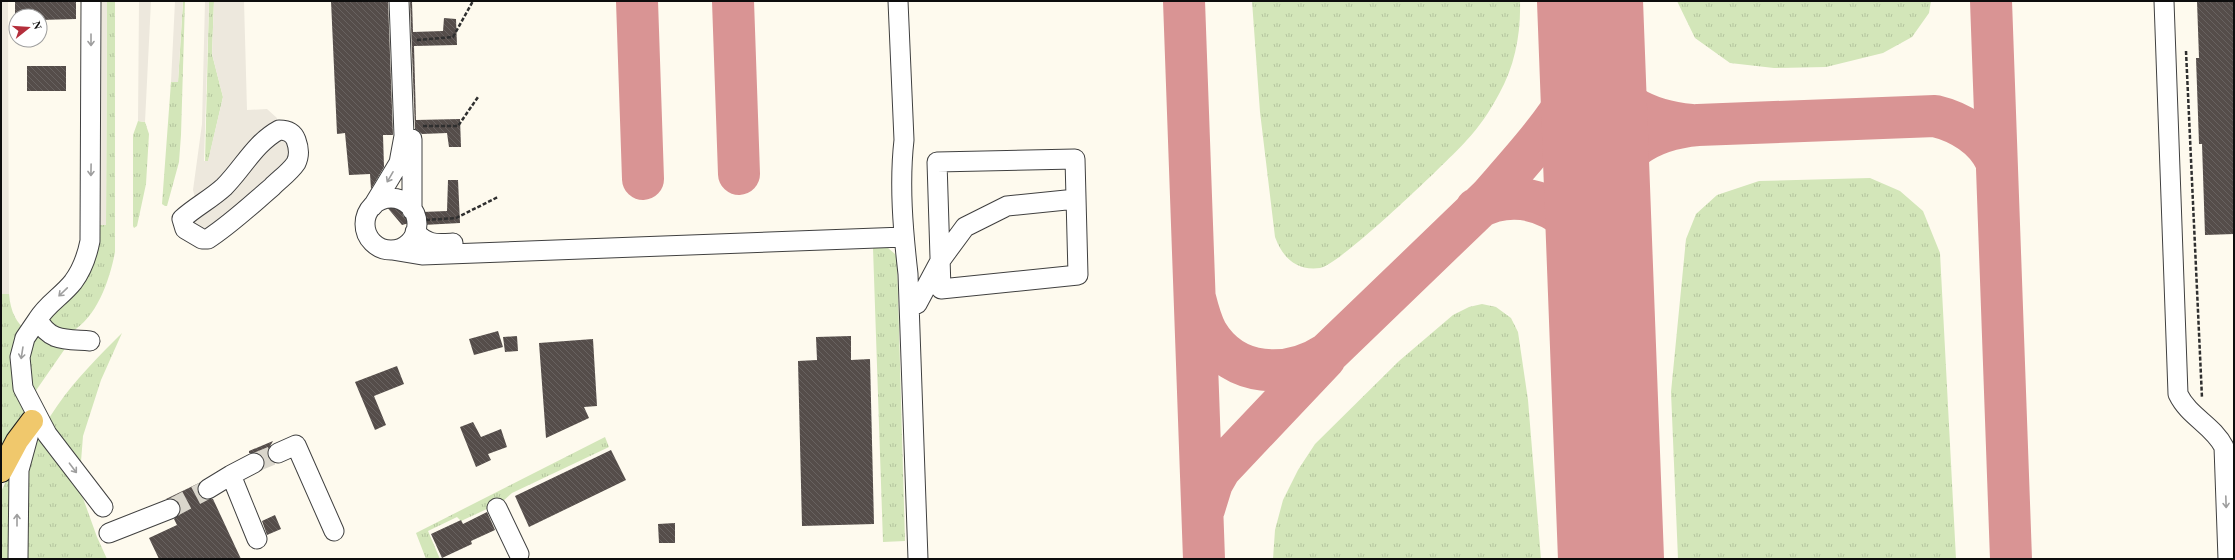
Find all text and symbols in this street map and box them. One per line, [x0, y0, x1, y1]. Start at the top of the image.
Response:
north arrow [8, 8, 48, 48]
text: N [31, 20, 44, 31]
one-way arrow [87, 33, 95, 46]
one-way arrow [87, 163, 95, 176]
one-way arrow [386, 171, 394, 183]
one-way arrow [58, 287, 68, 297]
one-way arrow [17, 346, 25, 359]
one-way arrow [69, 462, 78, 473]
one-way arrow [2223, 495, 2230, 508]
one-way arrow [13, 514, 21, 527]

